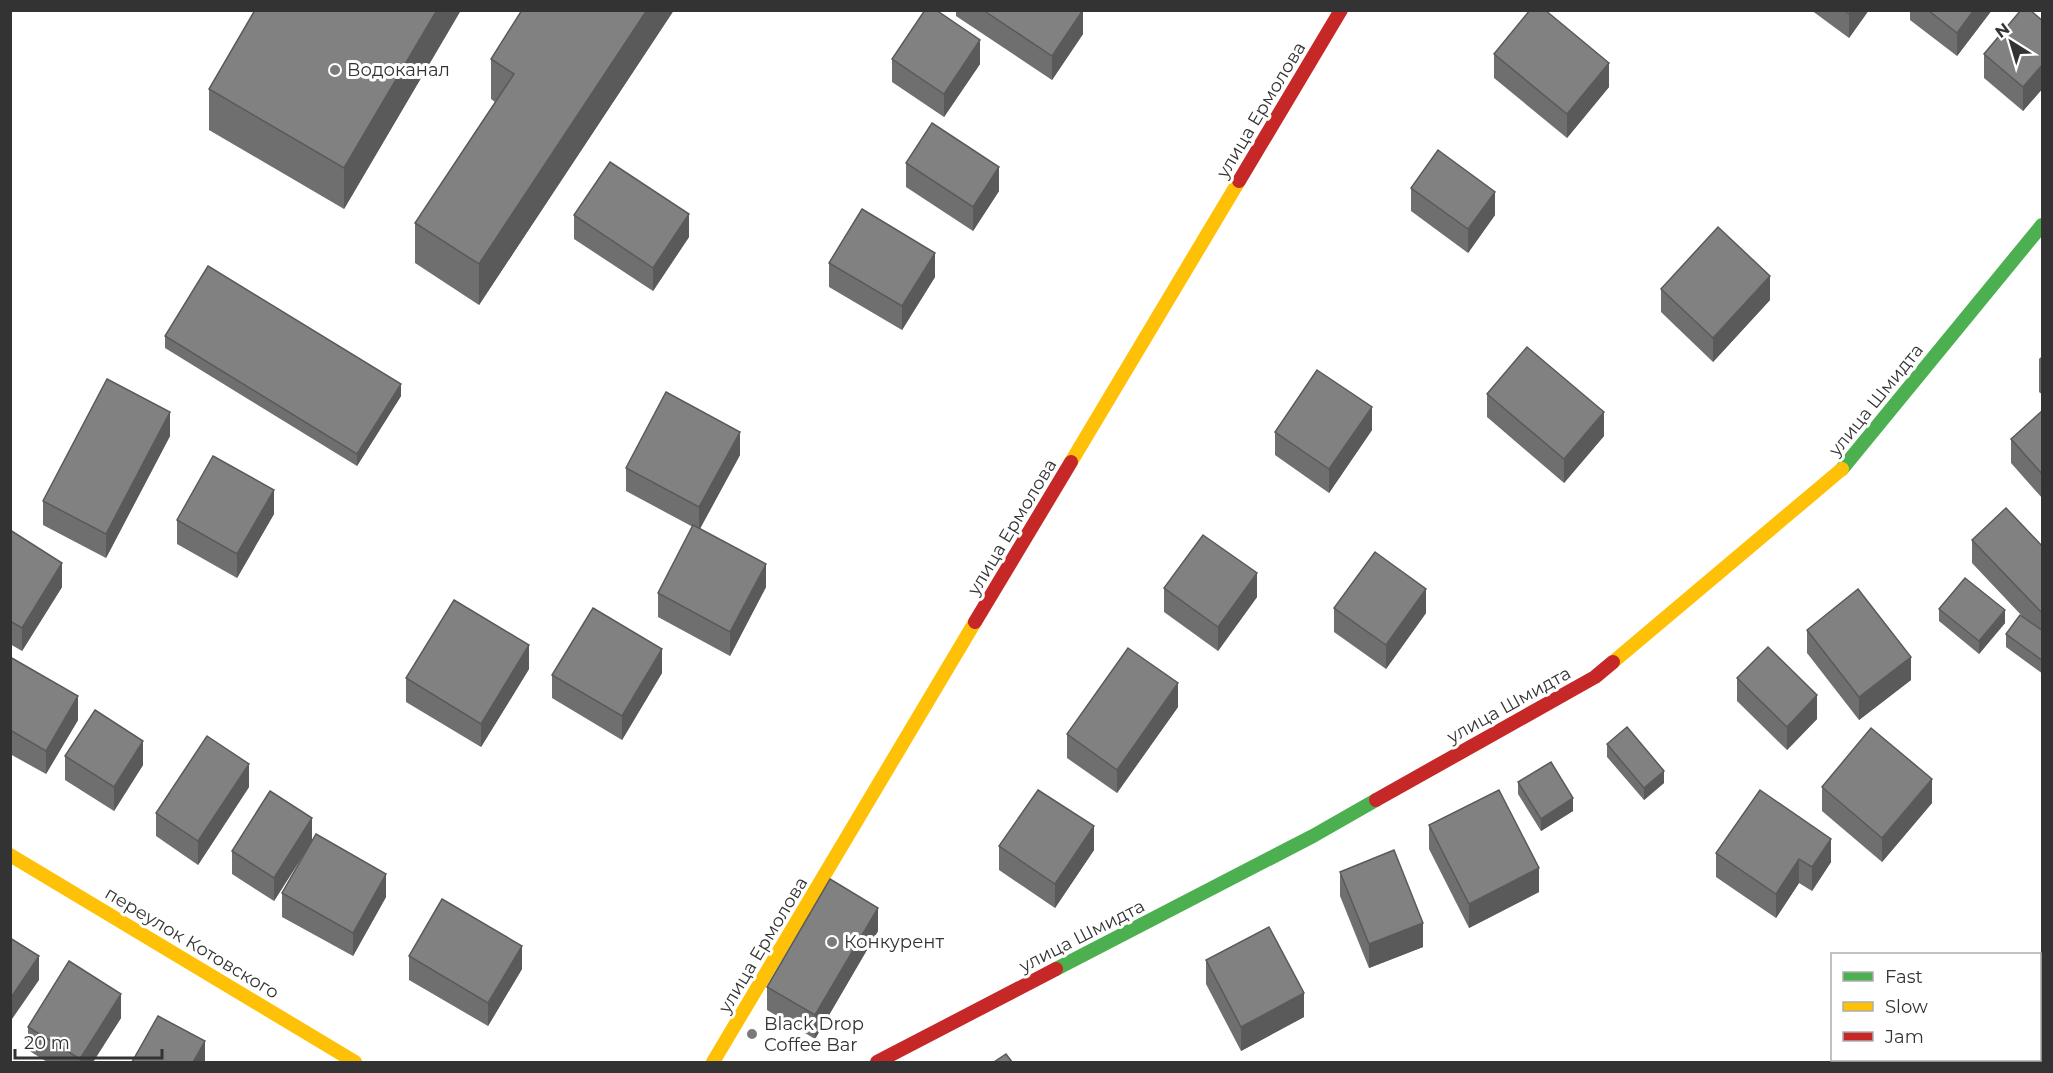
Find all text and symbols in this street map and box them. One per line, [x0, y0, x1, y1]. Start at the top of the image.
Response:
north arrow [1981, 12, 2041, 72]
text: N [1991, 19, 2013, 42]
street label: улица Ермолова [1211, 38, 1310, 183]
place label: Водоканал [347, 59, 450, 81]
marker: Водоканал [328, 63, 342, 77]
street label: улица Шмидта [1823, 339, 1928, 461]
street label: улица Ермолова [962, 455, 1061, 600]
street label: улица Шмидта [1442, 662, 1575, 749]
street label: улица Ермолова [713, 873, 812, 1018]
street label: переулок Котовского [101, 882, 283, 1004]
street label: улица Шмидта [1015, 895, 1148, 978]
place label: Конкурент [844, 931, 944, 953]
marker: Конкурент [825, 935, 839, 949]
legend [1831, 953, 2041, 1061]
text: Fast [1885, 966, 1923, 988]
text: Slow [1885, 996, 1928, 1018]
place label: Black Drop Coffee Bar [764, 1013, 864, 1056]
scale bar [15, 1022, 162, 1060]
text: Jam [1884, 1026, 1924, 1048]
marker: Black Drop Coffee Bar [745, 1027, 759, 1041]
text: 20 m [24, 1032, 70, 1054]

